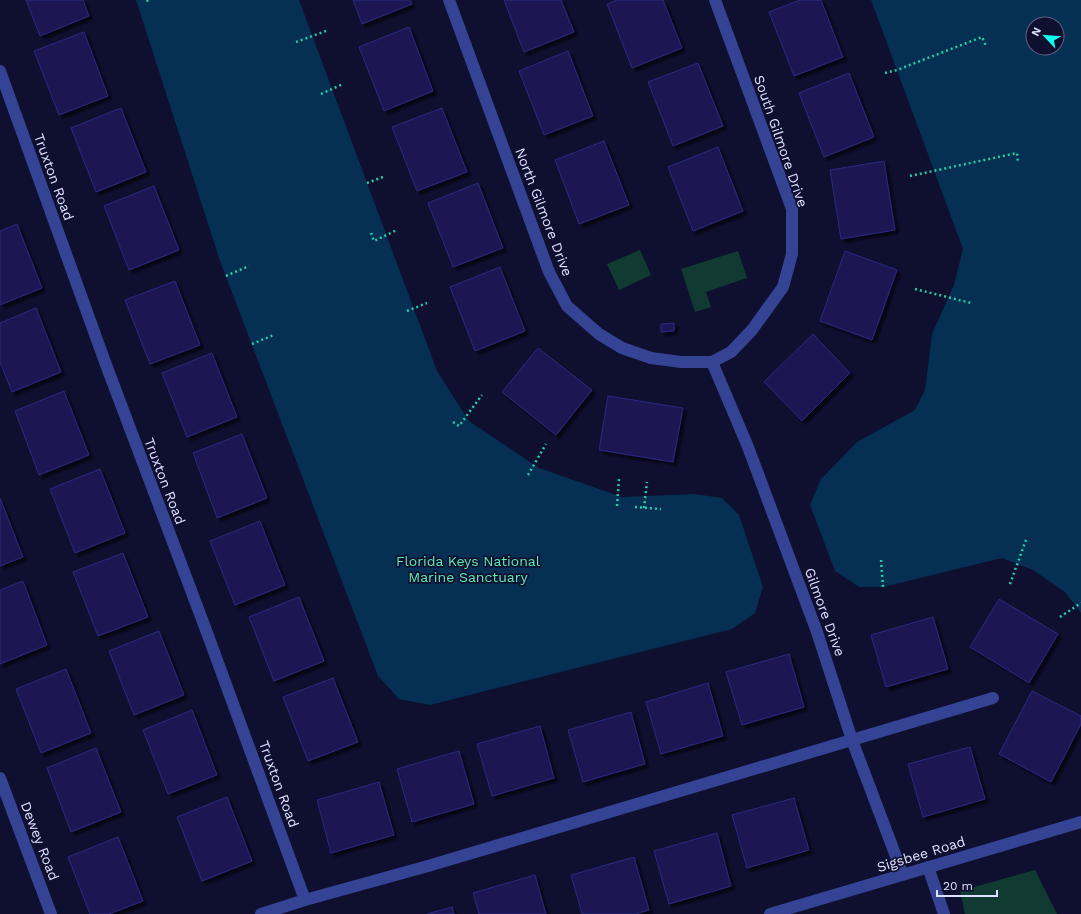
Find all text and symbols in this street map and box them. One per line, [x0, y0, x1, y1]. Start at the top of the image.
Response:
north arrow [1025, 16, 1065, 56]
text: N [1029, 25, 1044, 38]
street label: South Gilmore Drive [751, 73, 811, 209]
street label: Truxton Road [31, 131, 77, 223]
street label: North Gilmore Drive [512, 146, 576, 278]
street label: Truxton Road [141, 436, 189, 526]
park label: Florida Keys National Marine Sanctuary [396, 553, 541, 585]
street label: Gilmore Drive [802, 566, 848, 658]
street label: Truxton Road [256, 738, 302, 830]
street label: Dewey Road [18, 799, 62, 883]
street label: Sigsbee Road [875, 833, 967, 875]
scale bar [937, 872, 997, 898]
text: 20 m [943, 879, 973, 893]

